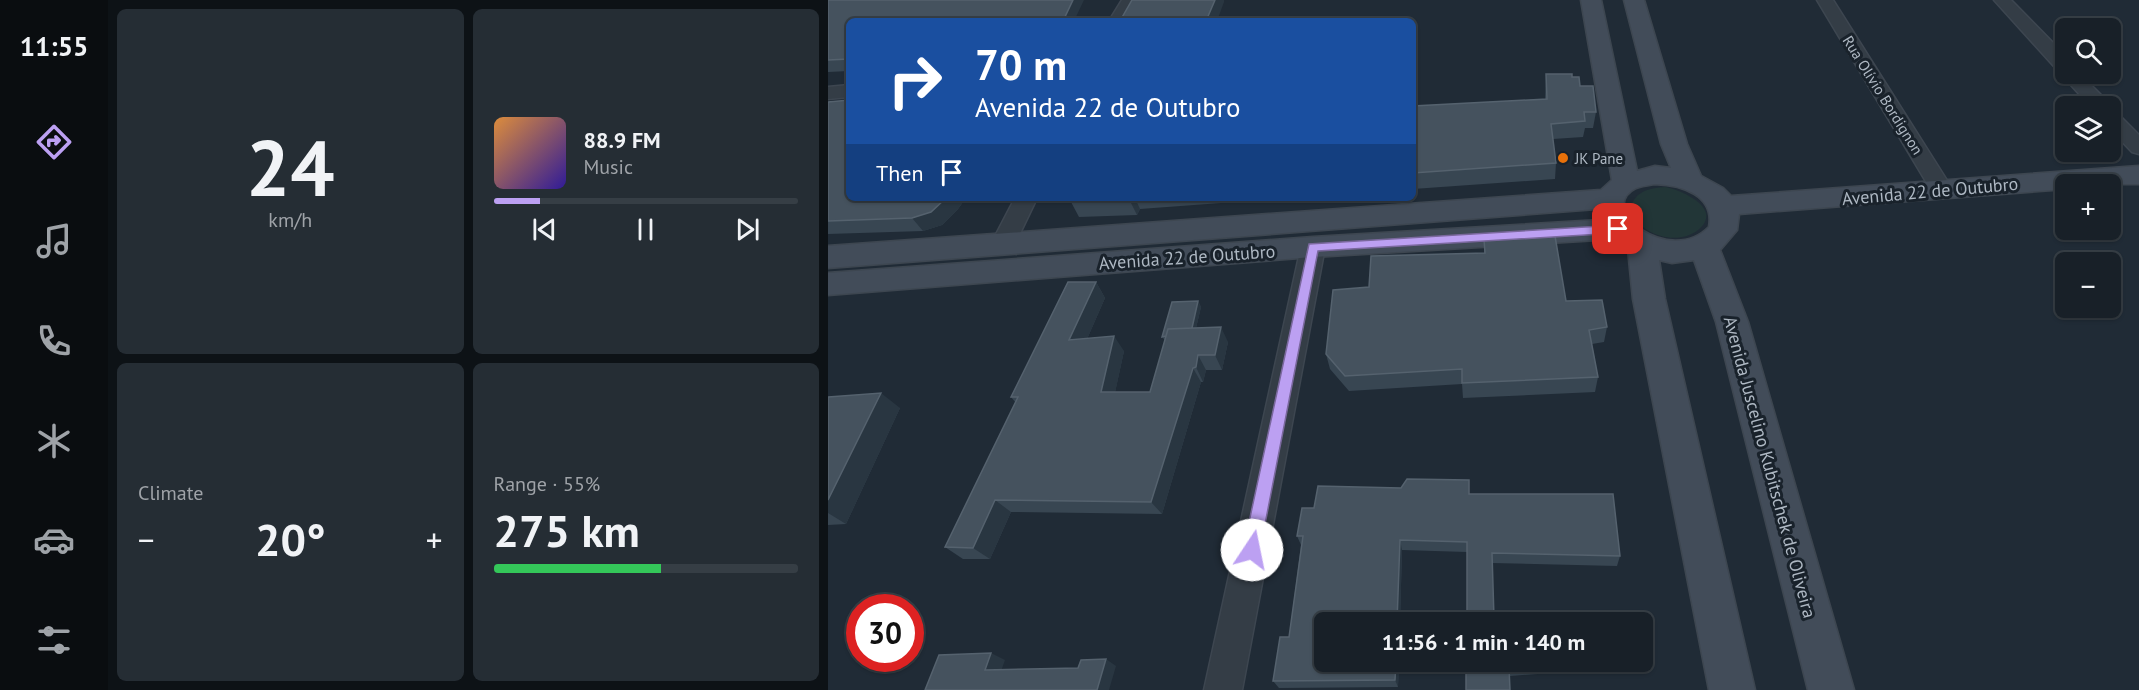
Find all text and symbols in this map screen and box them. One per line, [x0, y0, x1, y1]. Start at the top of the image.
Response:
map controls [2055, 18, 2121, 318]
button: search [2055, 18, 2121, 84]
text: 11:55 [20, 29, 88, 63]
street label: Rua Olívio Bordignon [1839, 32, 1927, 158]
text: 70 m [975, 37, 1067, 92]
icon: right [876, 42, 954, 120]
text: Avenida 22 de Outubro [975, 90, 1240, 124]
button: layers [2055, 96, 2121, 162]
text: 24 [246, 117, 334, 218]
icon: directions [33, 121, 75, 163]
text: 88.9 FM [584, 126, 661, 154]
place label: JK Pane [1574, 149, 1623, 168]
marker: JK Pane [1556, 151, 1570, 165]
text: Music [584, 154, 633, 180]
icon: arrive [935, 156, 968, 189]
text: Then [876, 159, 923, 187]
street label: Avenida 22 de Outubro [1841, 172, 2019, 210]
button: + [2055, 174, 2121, 240]
pin [1592, 203, 1643, 254]
text: km/h [268, 207, 312, 233]
icon: arrive [1601, 212, 1634, 245]
icon: previous [528, 213, 561, 246]
icon: pause [629, 213, 662, 246]
icon: next [731, 213, 764, 246]
icon: music [33, 220, 75, 262]
street label: Avenida 22 de Outubro [1098, 239, 1276, 275]
button: − [2055, 252, 2121, 318]
street label: Avenida Juscelino Kubitschek de Oliveira [1719, 314, 1821, 620]
icon: phone [33, 320, 75, 362]
icon: climate [33, 420, 75, 462]
text: Range · 55% [494, 471, 600, 497]
text: Climate [138, 480, 204, 506]
text: 275 km [494, 501, 640, 559]
text: 20° [255, 510, 326, 568]
text: − [138, 518, 155, 561]
text: + [426, 518, 442, 561]
position arrow [1220, 518, 1284, 582]
icon: car [33, 519, 75, 561]
speed limit sign: 30 [846, 594, 924, 672]
icon: filters [33, 619, 75, 661]
text: 11:56 · 1 min · 140 m [1382, 628, 1585, 656]

